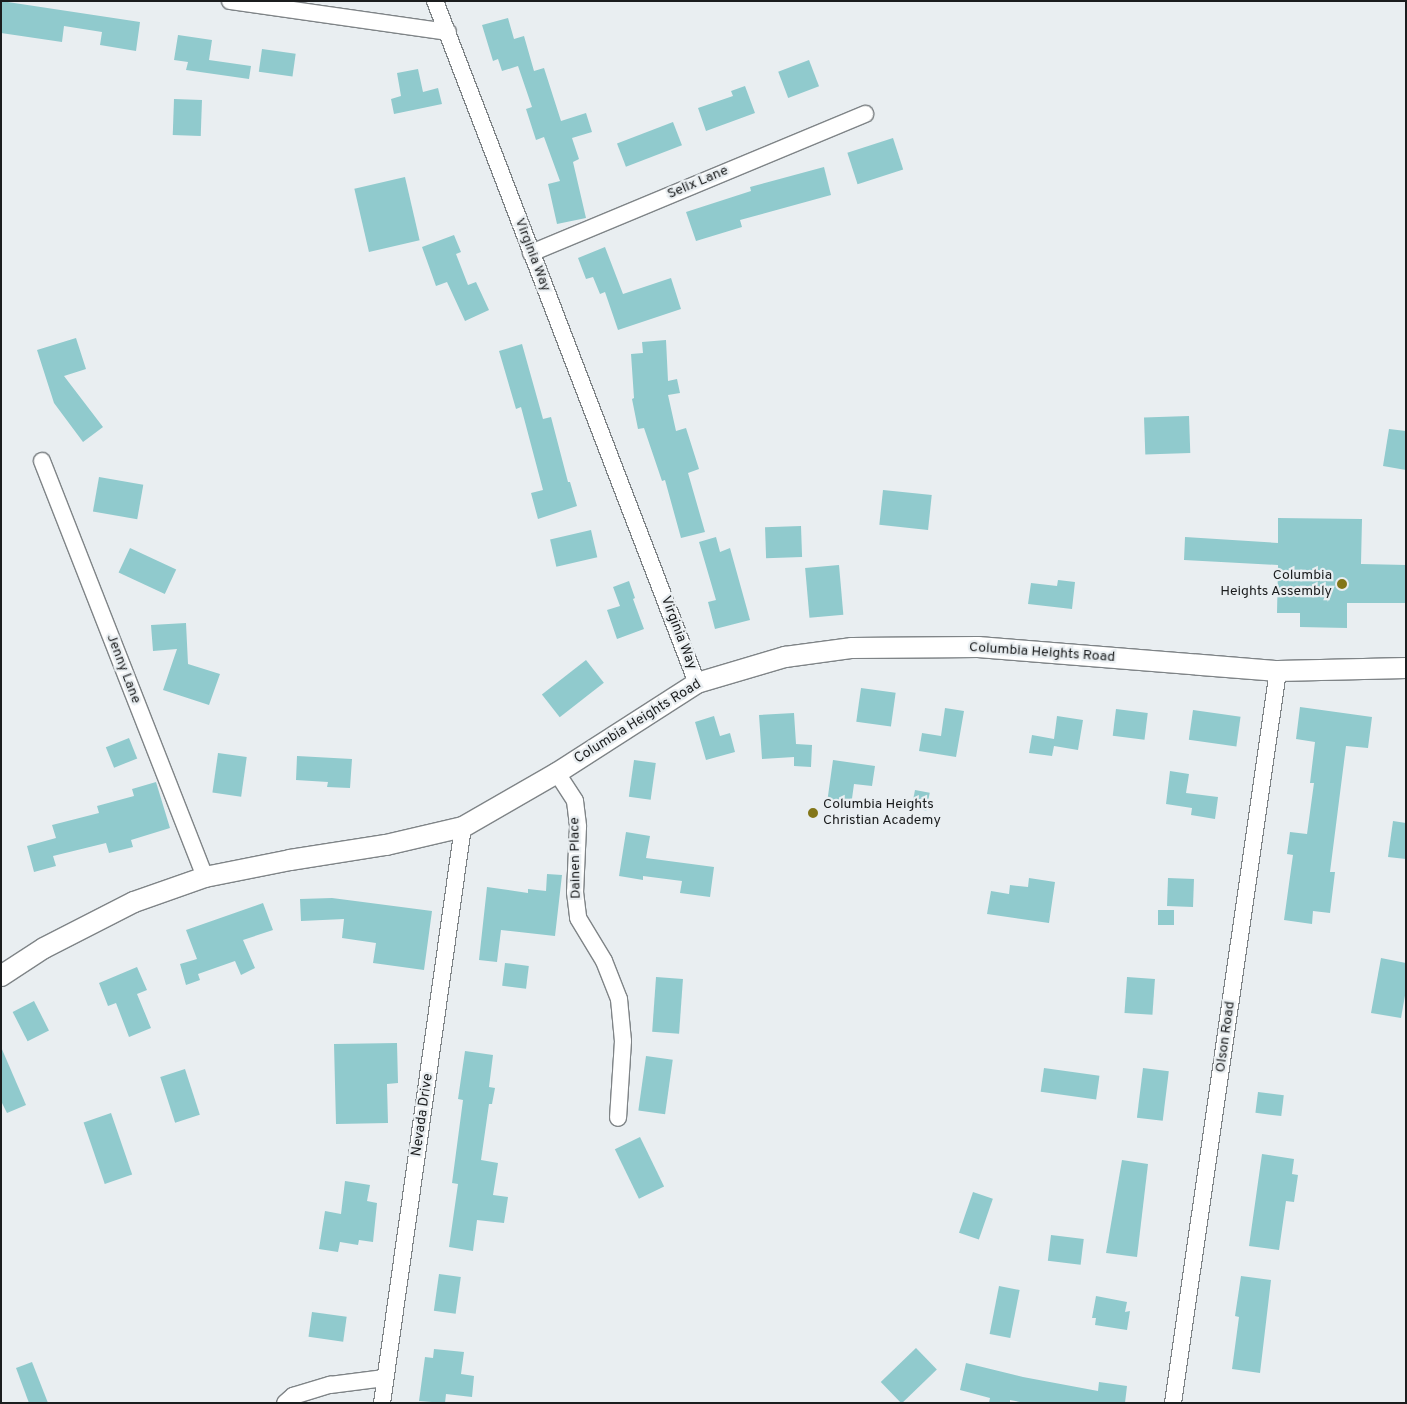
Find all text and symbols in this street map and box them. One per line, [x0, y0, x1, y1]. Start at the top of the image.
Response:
street label: Selix Lane [665, 163, 731, 203]
street label: Virginia Way [510, 216, 554, 294]
place label: Columbia Heights Assembly [1220, 568, 1332, 600]
marker: Columbia Heights Assembly [1336, 578, 1348, 590]
street label: Virginia Way [656, 594, 700, 672]
street label: Jenny Lane [102, 632, 144, 706]
street label: Columbia Heights Road [968, 640, 1116, 666]
street label: Columbia Heights Road [571, 676, 705, 768]
place label: Columbia Heights Christian Academy [823, 797, 941, 830]
marker: Columbia Heights Christian Academy [807, 807, 819, 819]
street label: Dainen Place [567, 817, 585, 899]
street label: Olson Road [1213, 1000, 1239, 1074]
street label: Nevada Drive [409, 1073, 437, 1157]

